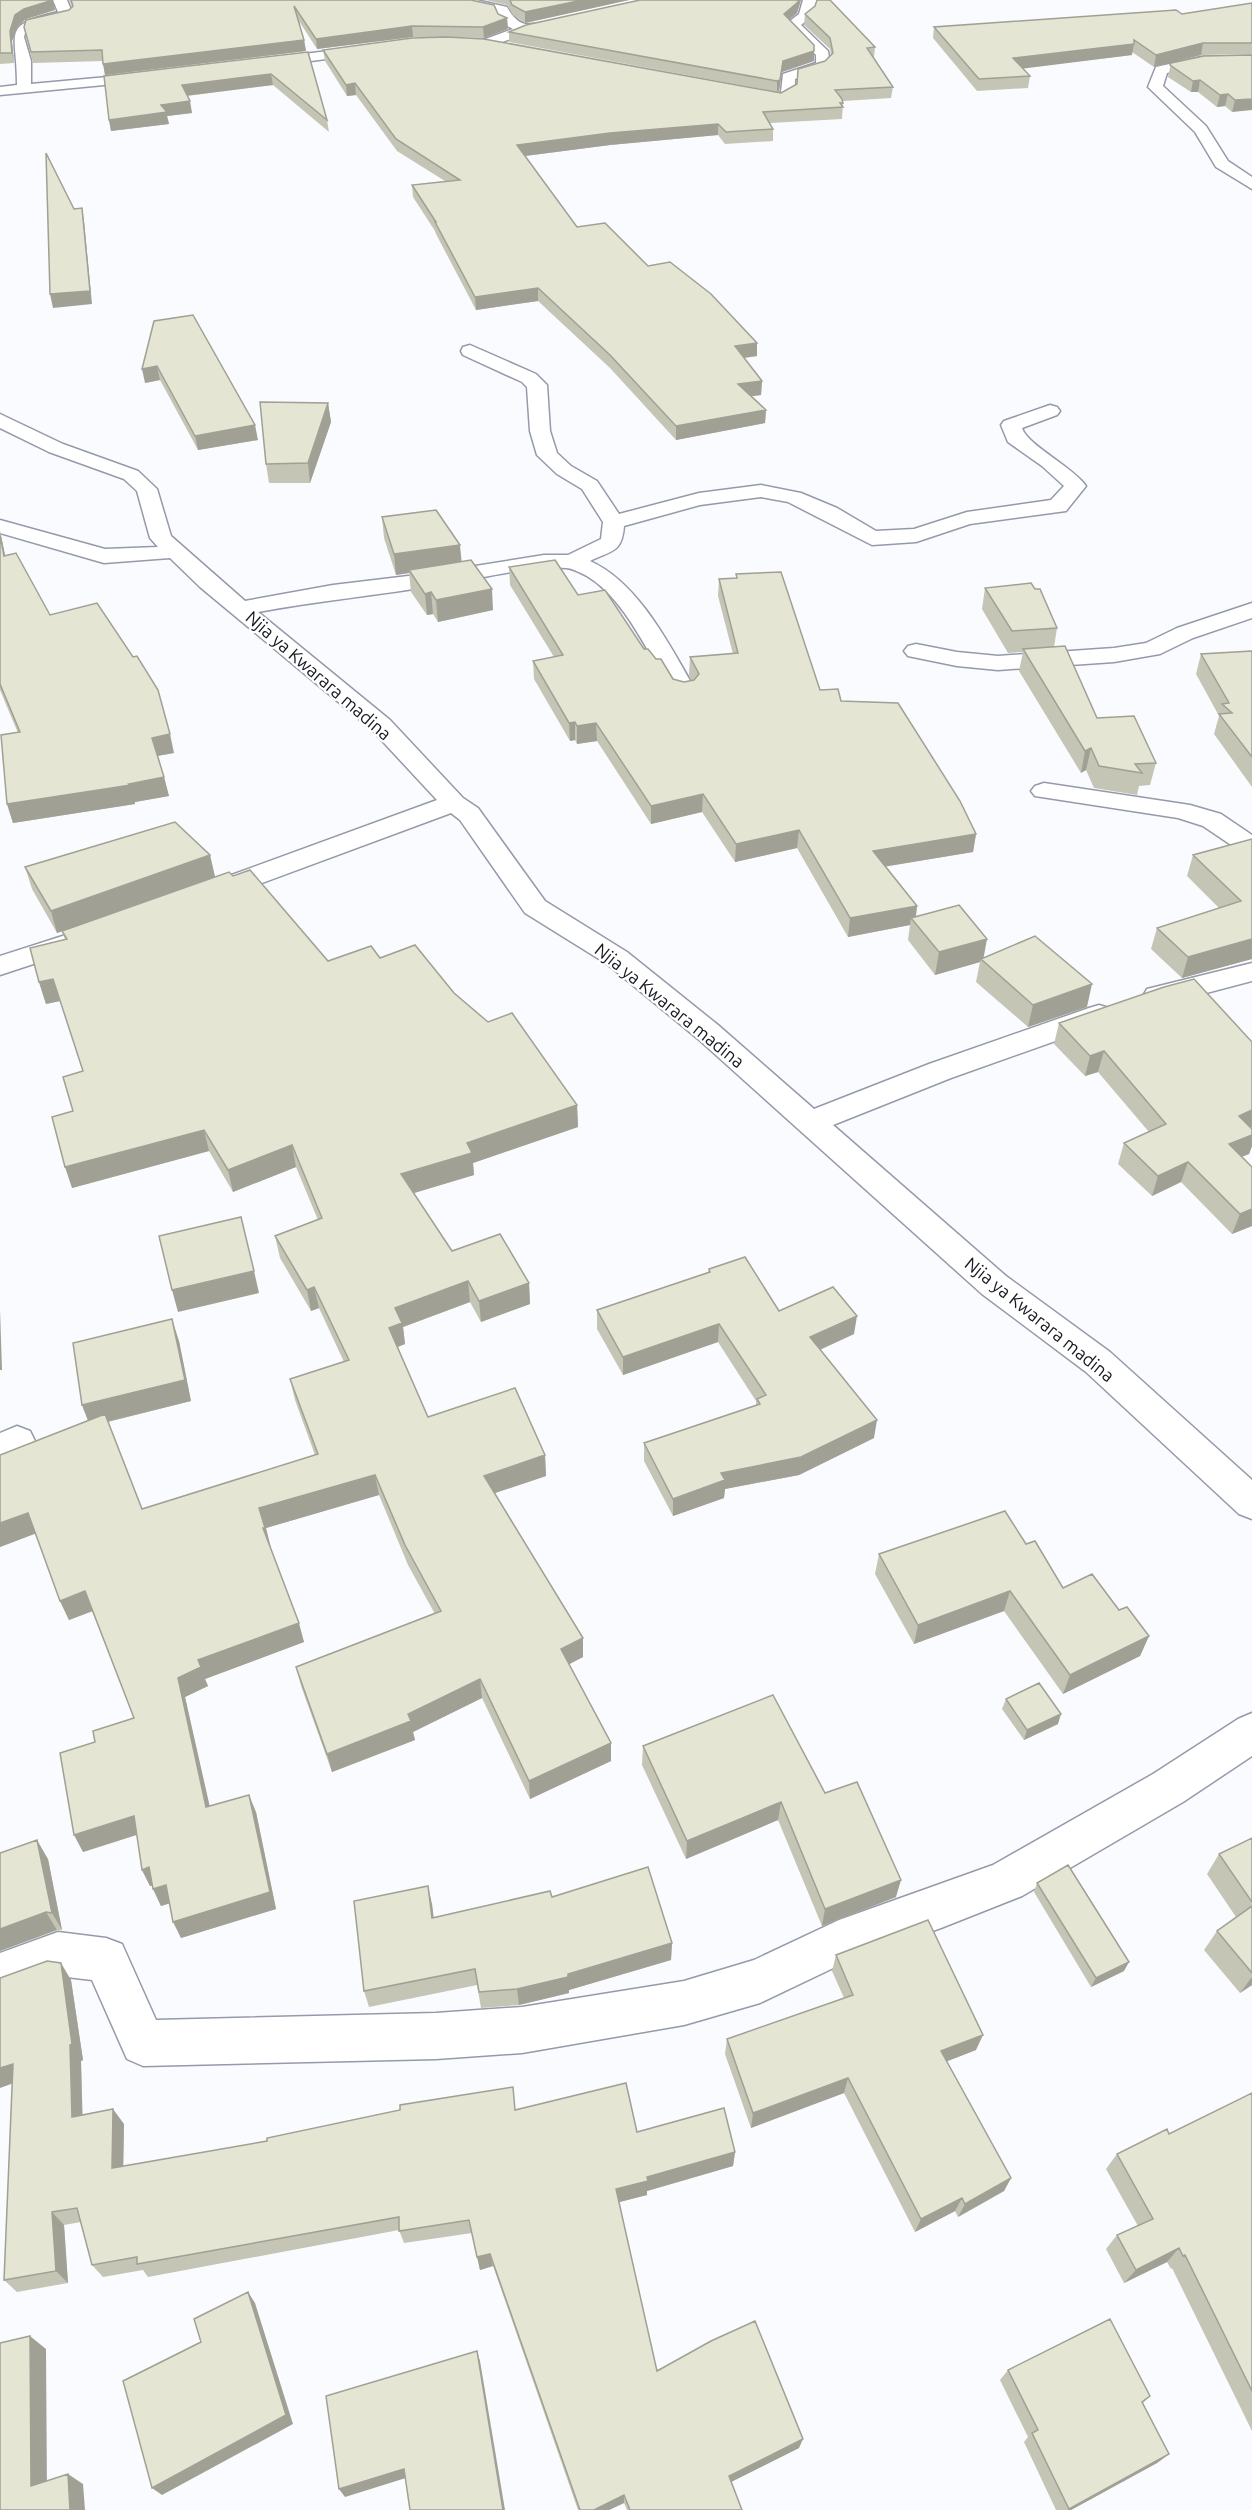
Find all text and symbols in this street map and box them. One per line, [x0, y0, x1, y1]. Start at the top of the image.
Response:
street label: Njia ya Kwarara madina [242, 606, 396, 744]
street label: Njia ya Kwarara madina [591, 939, 749, 1071]
street label: Njia ya Kwarara madina [961, 1253, 1119, 1385]

